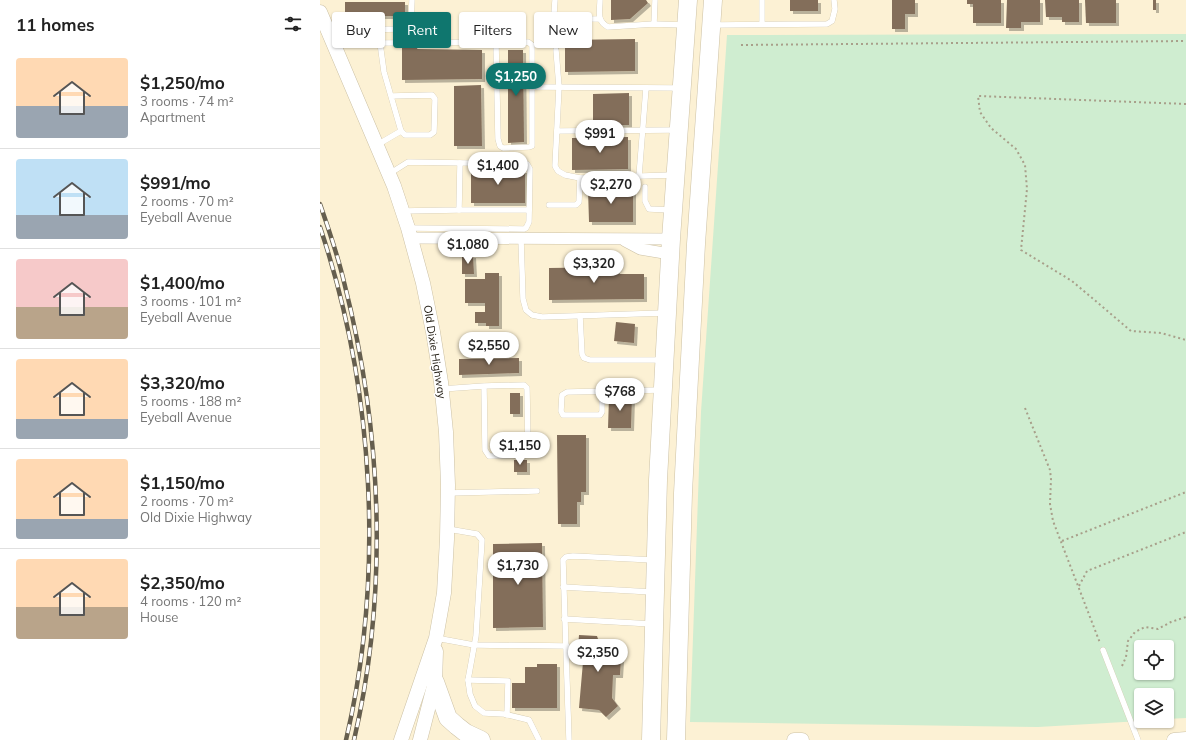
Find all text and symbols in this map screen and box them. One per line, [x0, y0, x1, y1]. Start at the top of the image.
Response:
chip: Buy [332, 12, 385, 48]
chip: Rent [393, 12, 451, 48]
chip: Filters [459, 12, 526, 48]
chip: New [534, 12, 592, 48]
icon: filters [282, 13, 304, 35]
text: 11 homes [16, 14, 95, 35]
pin: $1,250 [483, 63, 549, 97]
text: $1,250 [495, 68, 537, 84]
text: $1,250/mo [140, 72, 225, 93]
icon: home [48, 74, 96, 122]
text: 3 rooms · 74 m² [140, 93, 234, 109]
text: Apartment [140, 109, 205, 125]
pin: $991 [576, 120, 624, 154]
text: $991 [584, 125, 616, 141]
pin: $1,400 [465, 152, 531, 186]
text: $1,400 [477, 157, 519, 173]
pin: $2,270 [578, 171, 644, 205]
text: $991/mo [140, 172, 211, 193]
icon: home [48, 175, 96, 223]
text: $2,270 [590, 176, 632, 192]
text: 2 rooms · 70 m² [140, 193, 234, 209]
text: Eyeball Avenue [140, 209, 232, 225]
pin: $1,080 [435, 231, 501, 265]
text: $1,080 [447, 236, 489, 252]
pin: $3,320 [561, 250, 627, 284]
text: $3,320 [573, 255, 615, 271]
text: $1,400/mo [140, 272, 225, 293]
icon: home [48, 275, 96, 323]
text: 3 rooms · 101 m² [140, 293, 241, 309]
street label: Old Dixie Highway [421, 304, 449, 400]
text: Eyeball Avenue [140, 309, 232, 325]
pin: $2,550 [456, 332, 522, 366]
text: $2,550 [468, 337, 510, 353]
text: $3,320/mo [140, 372, 225, 393]
icon: home [48, 375, 96, 423]
pin: $768 [596, 378, 644, 412]
text: $768 [604, 383, 636, 399]
text: 5 rooms · 188 m² [140, 393, 241, 409]
text: Eyeball Avenue [140, 409, 232, 425]
pin: $1,150 [487, 432, 553, 466]
text: $1,150 [499, 437, 541, 453]
text: $1,150/mo [140, 472, 225, 493]
icon: home [48, 475, 96, 523]
text: 2 rooms · 70 m² [140, 493, 234, 509]
text: Old Dixie Highway [140, 509, 252, 525]
pin: $1,730 [485, 552, 551, 586]
text: $1,730 [497, 557, 539, 573]
text: $2,350/mo [140, 572, 225, 593]
icon: home [48, 575, 96, 623]
text: 4 rooms · 120 m² [140, 593, 241, 609]
text: House [140, 609, 178, 625]
pin: $2,350 [565, 639, 631, 673]
map controls [1134, 640, 1174, 728]
button: locate [1134, 640, 1174, 680]
text: $2,350 [577, 644, 619, 660]
button: layers [1134, 688, 1174, 728]

